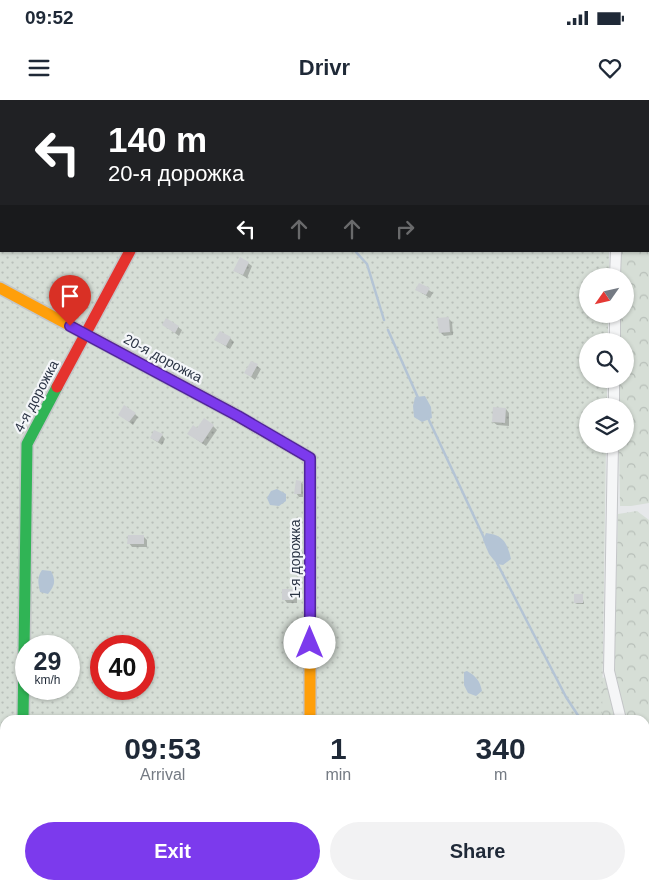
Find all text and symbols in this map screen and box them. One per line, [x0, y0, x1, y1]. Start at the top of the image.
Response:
text: 09:52 [25, 7, 74, 28]
icon: menu [25, 54, 53, 82]
icon: heart [596, 54, 624, 82]
text: Drivr [299, 55, 350, 80]
icon: left [25, 120, 90, 185]
text: 140 m [108, 120, 207, 159]
text: 20-я дорожка [108, 161, 244, 186]
icon: left [232, 215, 260, 243]
icon: ahead [285, 215, 313, 243]
icon: ahead [338, 215, 366, 243]
icon: right [391, 215, 419, 243]
north arrow [579, 268, 634, 322]
map controls [579, 268, 634, 453]
pin [49, 275, 91, 326]
icon: arrive [56, 282, 84, 310]
street label: 20-я дорожка [121, 331, 205, 386]
button: search [579, 333, 634, 388]
street label: 4-я дорожка [10, 357, 62, 435]
button: layers [579, 398, 634, 453]
street label: 1-я дорожка [287, 519, 303, 598]
position arrow [283, 616, 335, 668]
speed limit sign: 40 [90, 635, 155, 700]
text: 29 [34, 647, 61, 675]
text: km/h [34, 673, 61, 687]
text: 09:53 [124, 732, 201, 765]
text: 1 [330, 732, 347, 765]
text: 340 [476, 732, 526, 765]
text: Arrival [140, 766, 185, 783]
text: min [325, 766, 351, 783]
text: m [494, 766, 507, 783]
button: Exit [25, 822, 320, 880]
button: Share [330, 822, 625, 880]

